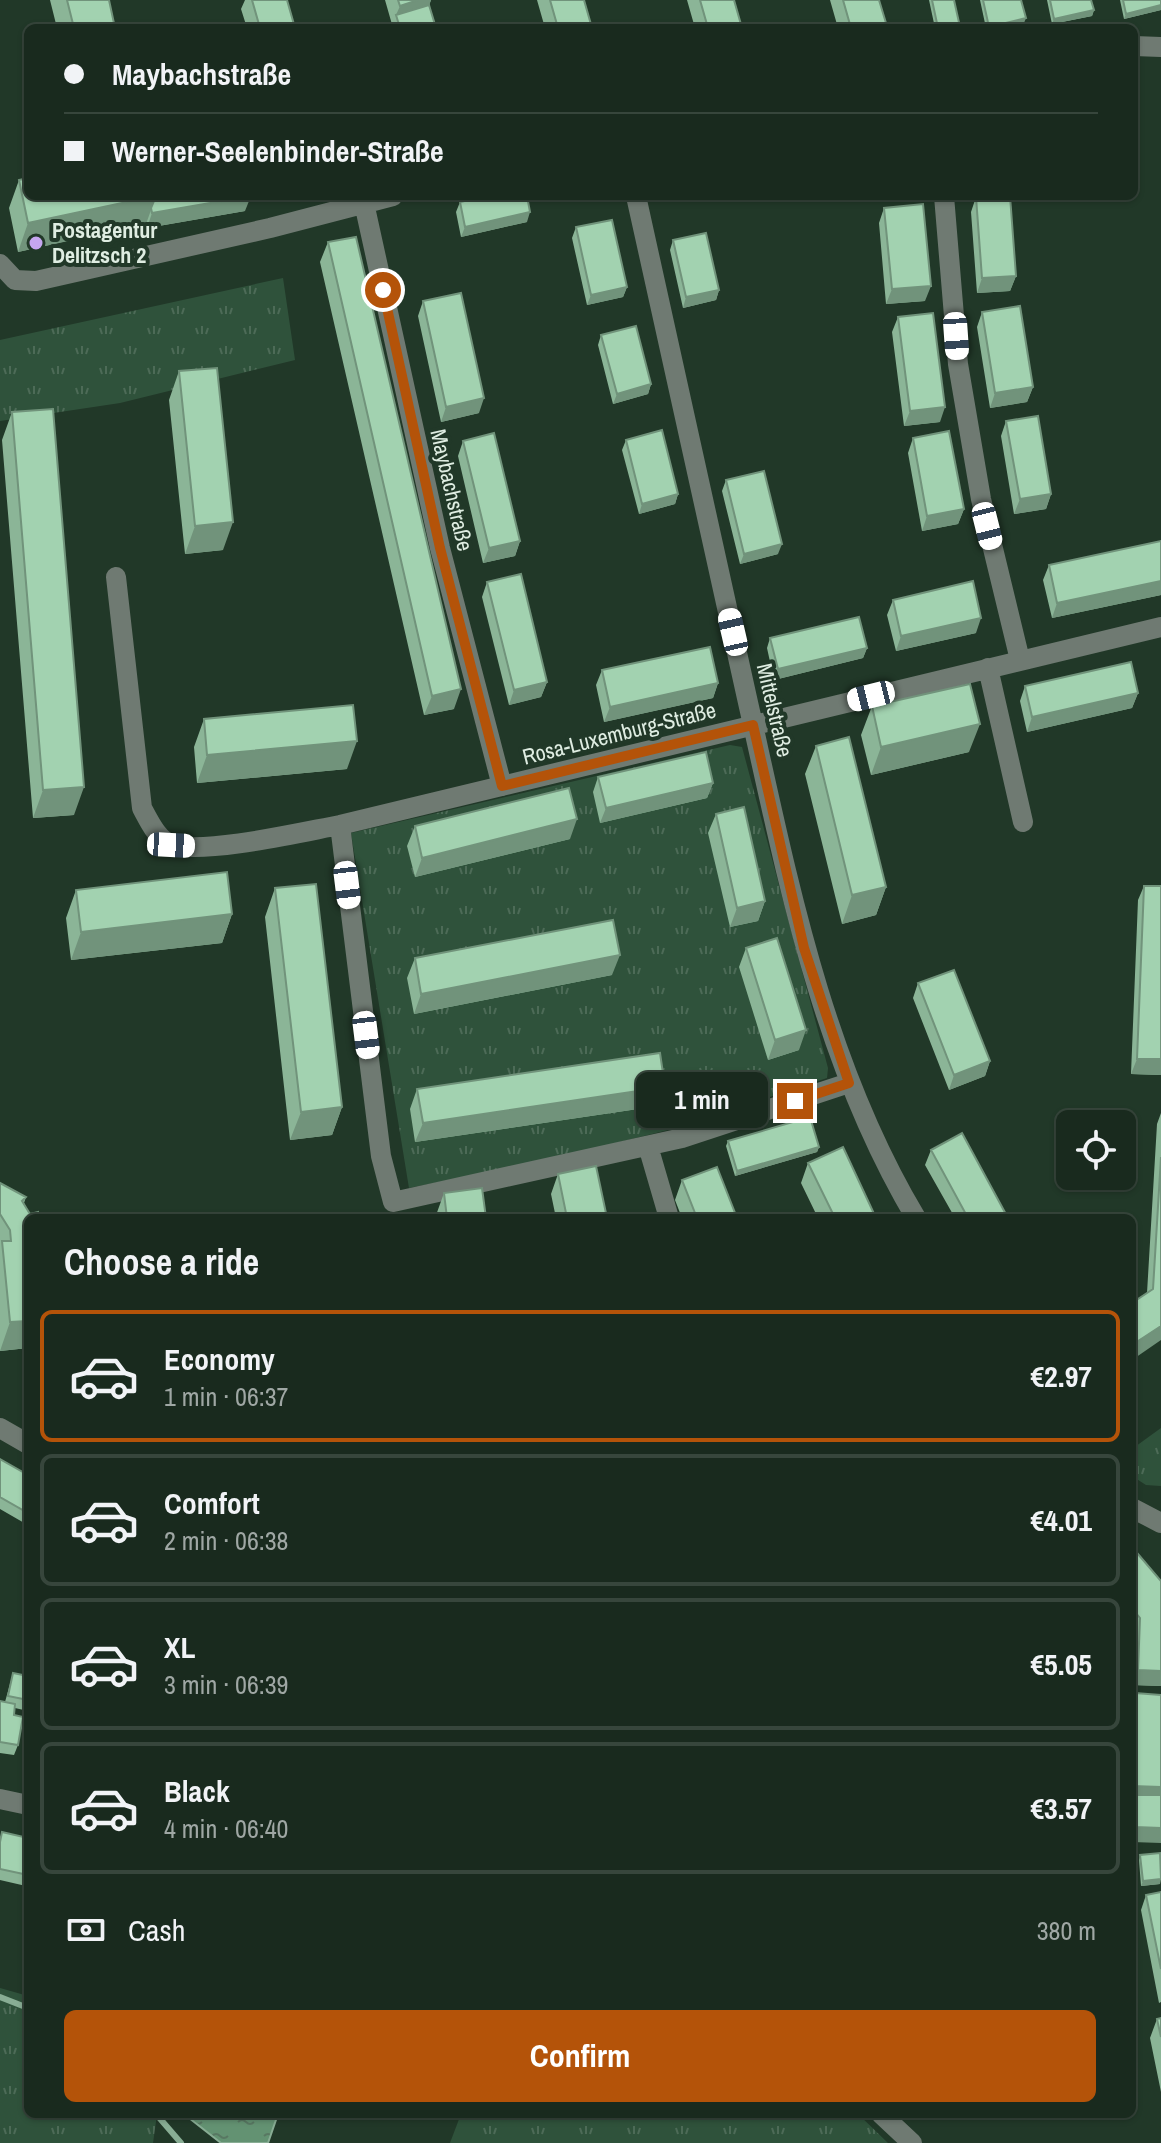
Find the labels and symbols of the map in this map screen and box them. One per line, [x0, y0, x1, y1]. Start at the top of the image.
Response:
place label: Postagentur Delitzsch 2 [52, 215, 157, 270]
marker: Postagentur Delitzsch 2 [27, 234, 45, 252]
route start [365, 272, 401, 308]
car [942, 311, 970, 361]
street label: Maybachstraße [423, 426, 481, 554]
car [970, 500, 1004, 552]
car [716, 606, 750, 658]
street label: Mittelstraße [750, 660, 800, 760]
car [845, 679, 897, 713]
street label: Rosa-Luxemburg-Straße [519, 694, 719, 772]
car [146, 832, 196, 858]
car [332, 860, 362, 910]
car [351, 1010, 381, 1060]
callout: 1 min [635, 1073, 767, 1129]
route end [777, 1083, 813, 1119]

